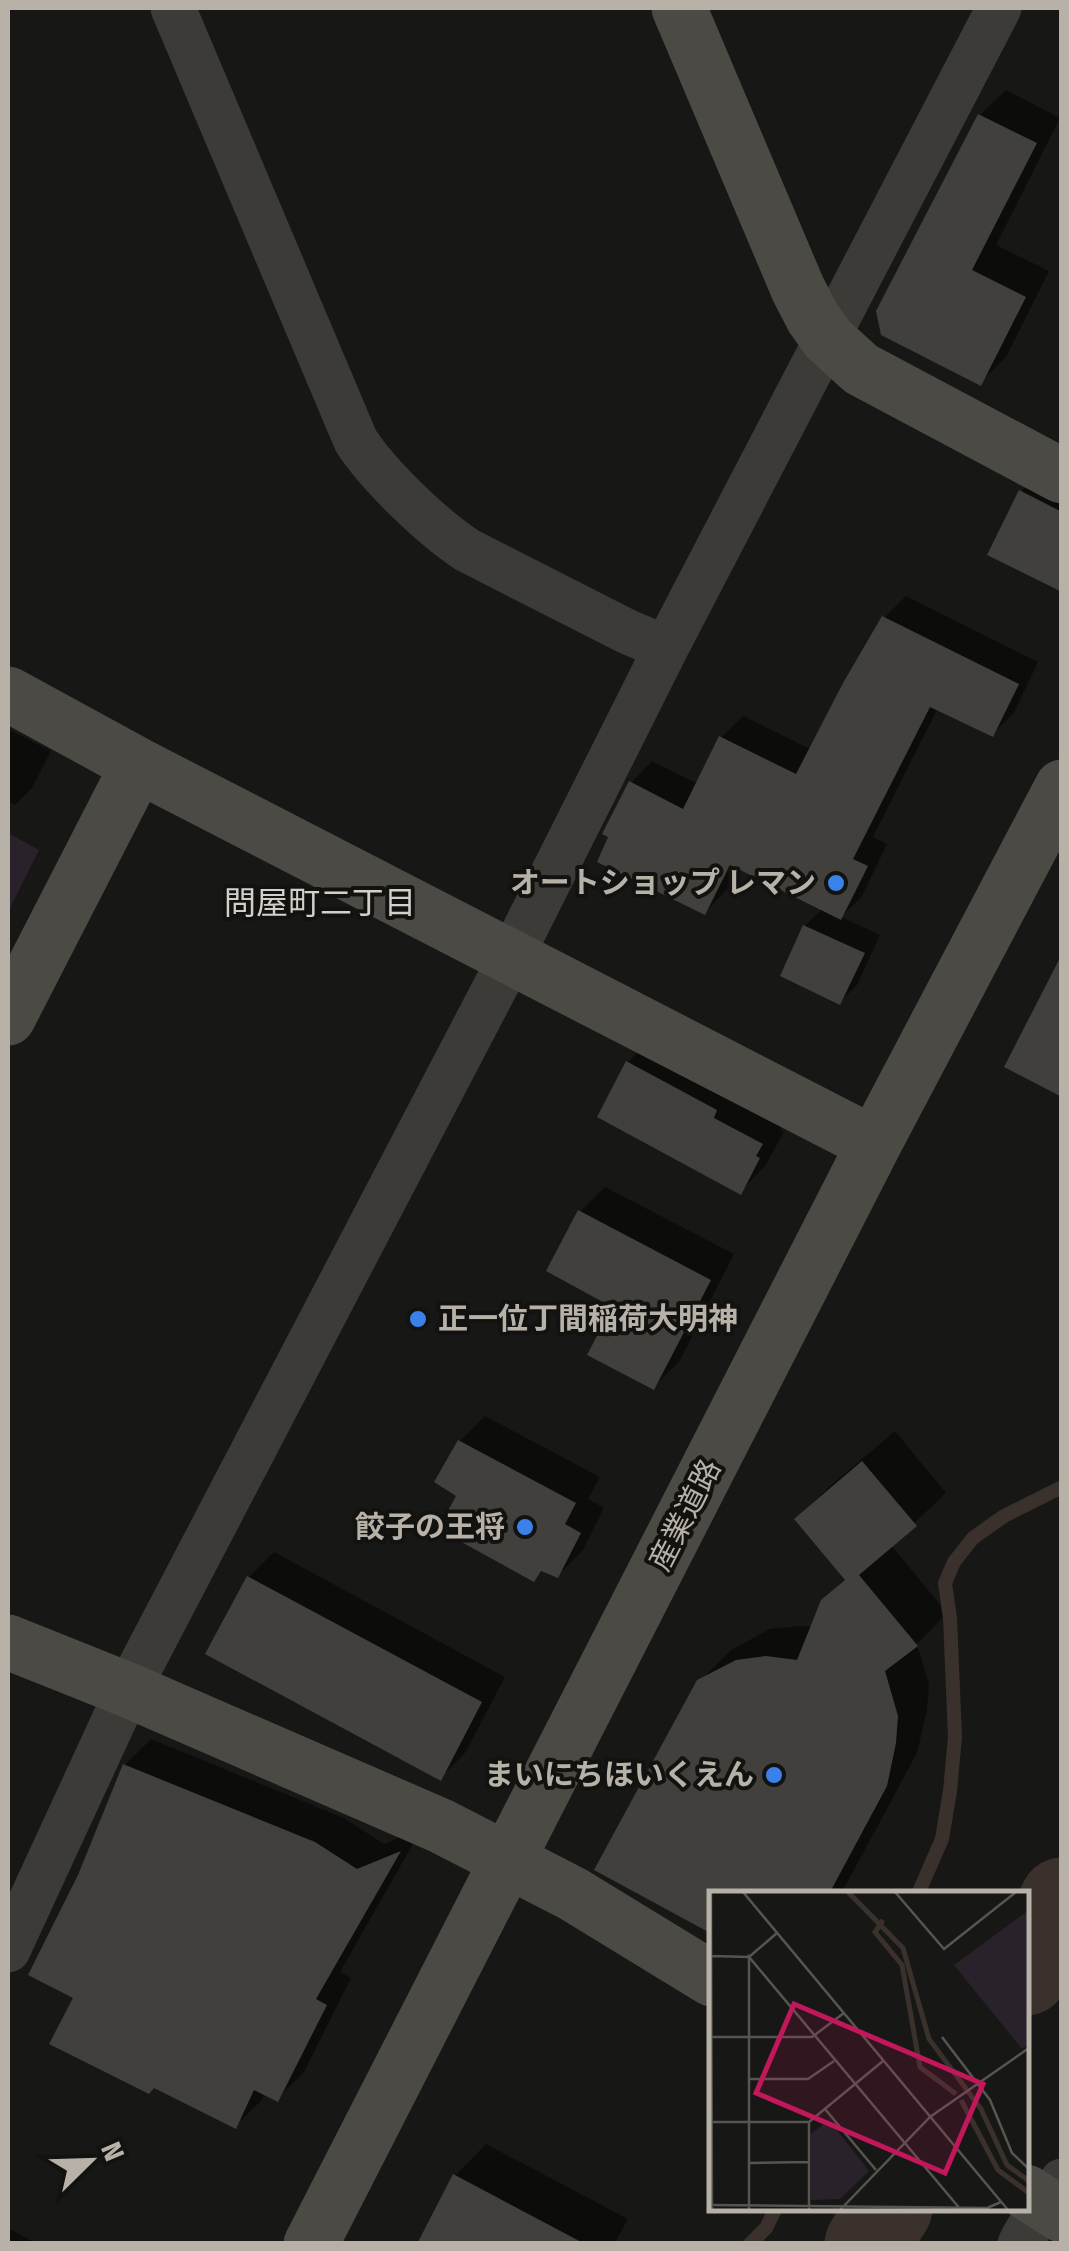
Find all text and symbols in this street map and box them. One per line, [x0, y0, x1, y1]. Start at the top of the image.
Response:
place label: オートショップ レマン [510, 865, 816, 901]
marker: オートショップ レマン [825, 872, 847, 894]
district label: 問屋町二丁目 [224, 884, 416, 922]
place label: 正一位丁間稲荷大明神 [438, 1301, 738, 1337]
marker: 正一位丁間稲荷大明神 [407, 1308, 429, 1330]
street label: 産業道路 [642, 1453, 728, 1577]
place label: 餃子の王将 [355, 1509, 505, 1545]
marker: 餃子の王将 [514, 1516, 536, 1538]
place label: まいにちほいくえん [484, 1757, 754, 1793]
marker: まいにちほいくえん [763, 1764, 785, 1786]
inset map [709, 1891, 1029, 2211]
north arrow [40, 2111, 140, 2211]
text: N [94, 2137, 131, 2166]

